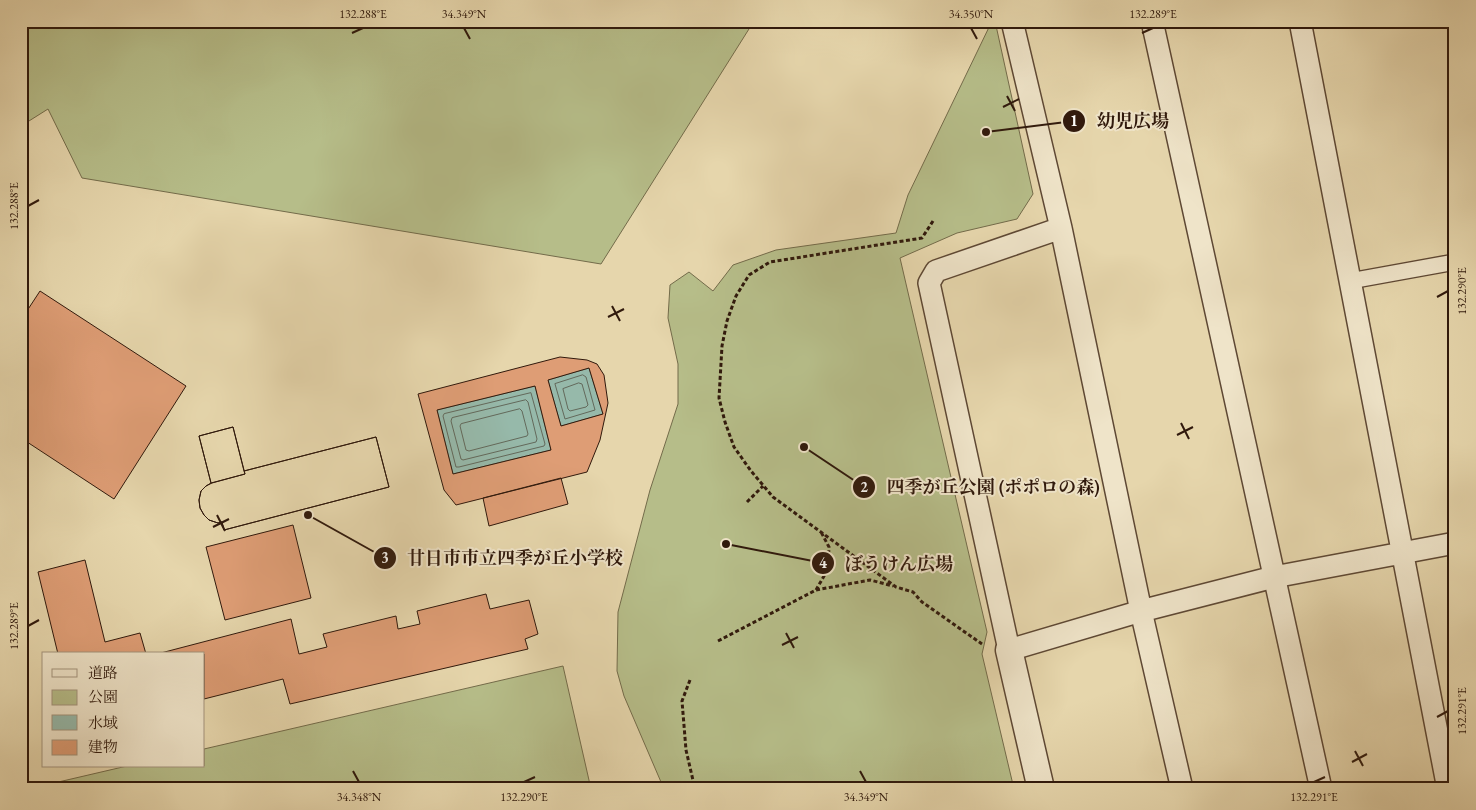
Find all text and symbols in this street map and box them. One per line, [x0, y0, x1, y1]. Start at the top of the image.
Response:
text: 132.288°E [339, 6, 387, 22]
text: 34.349°N [442, 6, 487, 22]
text: 34.350°N [949, 6, 994, 22]
text: 132.289°E [1129, 6, 1177, 22]
callout: 幼児広場 [1062, 104, 1179, 137]
text: 幼児広場 [1097, 109, 1169, 132]
text: 1 [1070, 111, 1078, 130]
text: 132.288°E [6, 182, 22, 230]
text: 132.290°E [1454, 267, 1470, 315]
callout: 四季が丘公園 (ポポロの森) [851, 471, 1110, 504]
text: 四季が丘公園 (ポポロの森) [886, 475, 1100, 498]
text: 2 [860, 477, 868, 496]
callout: 廿日市市立四季が丘小学校 [372, 541, 633, 574]
text: 廿日市市立四季が丘小学校 [407, 546, 623, 569]
callout: ぼうけん広場 [810, 547, 963, 580]
text: 3 [381, 548, 389, 567]
text: ぼうけん広場 [845, 552, 953, 575]
text: 4 [819, 553, 828, 572]
text: 132.289°E [6, 602, 22, 650]
legend [42, 652, 205, 768]
text: 道路 [88, 663, 118, 682]
text: 公園 [88, 687, 118, 706]
text: 132.291°E [1454, 687, 1470, 735]
text: 水域 [88, 713, 118, 732]
text: 建物 [88, 737, 118, 756]
text: 34.348°N [337, 789, 382, 805]
text: 132.290°E [500, 789, 548, 805]
text: 34.349°N [844, 789, 889, 805]
text: 132.291°E [1290, 789, 1338, 805]

